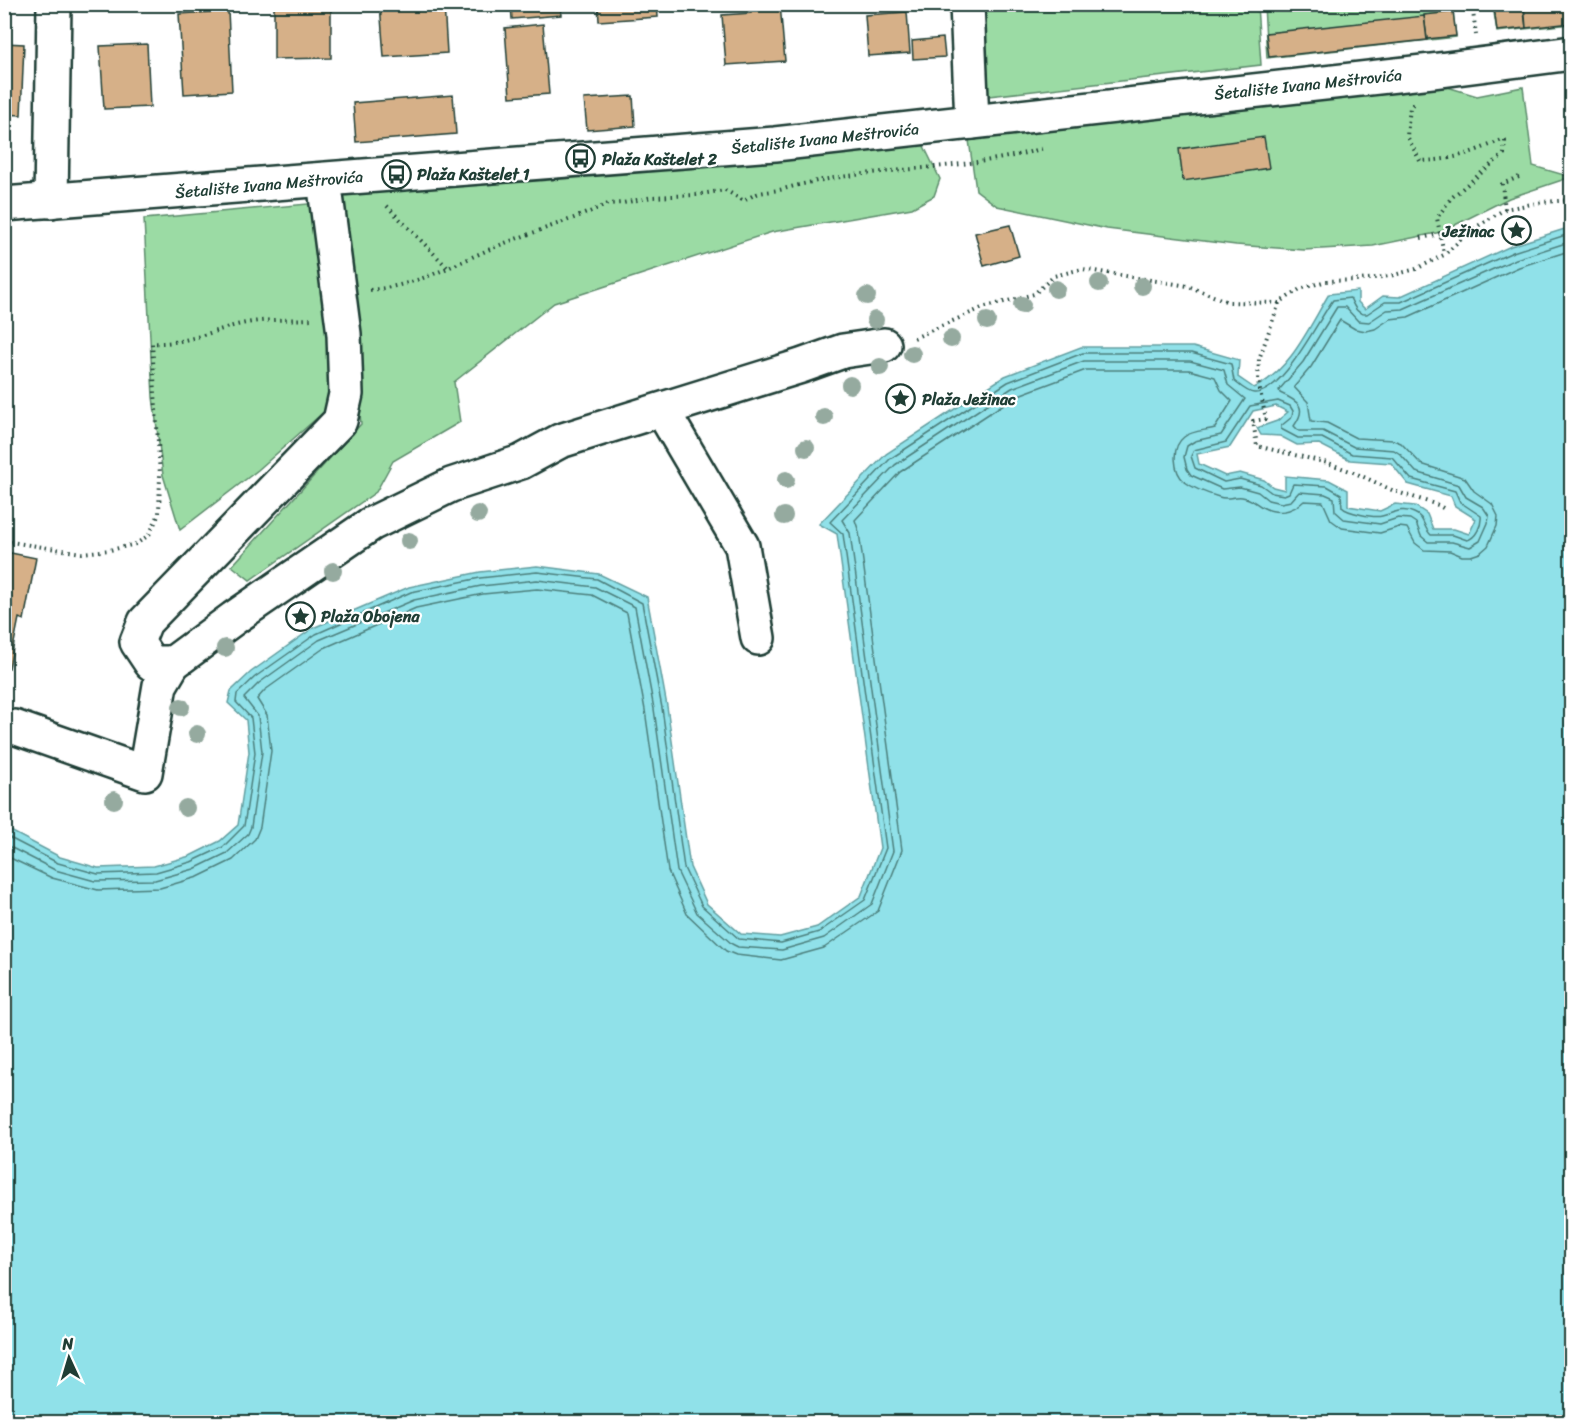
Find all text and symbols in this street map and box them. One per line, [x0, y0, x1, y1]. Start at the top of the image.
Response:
street label: Šetalište Ivana Meštrovića [1213, 60, 1403, 109]
street label: Šetalište Ivana Meštrovića [730, 114, 920, 163]
bus stop icon: Plaža Kaštelet 2 [565, 143, 597, 175]
place label: Plaža Kaštelet 2 [602, 145, 718, 174]
bus stop icon: Plaža Kaštelet 1 [380, 158, 412, 190]
place label: Plaža Kaštelet 1 [417, 160, 530, 189]
street label: Šetalište Ivana Meštrovića [174, 162, 364, 207]
place icon: Ježinac [1500, 215, 1532, 247]
place label: Ježinac [1442, 217, 1495, 246]
place icon: Plaža Ježinac [885, 383, 917, 415]
place label: Plaža Ježinac [922, 385, 1016, 414]
place icon: Plaža Obojena [284, 600, 316, 632]
place label: Plaža Obojena [321, 602, 420, 631]
north arrow [39, 1328, 99, 1388]
text: N [60, 1329, 75, 1358]

